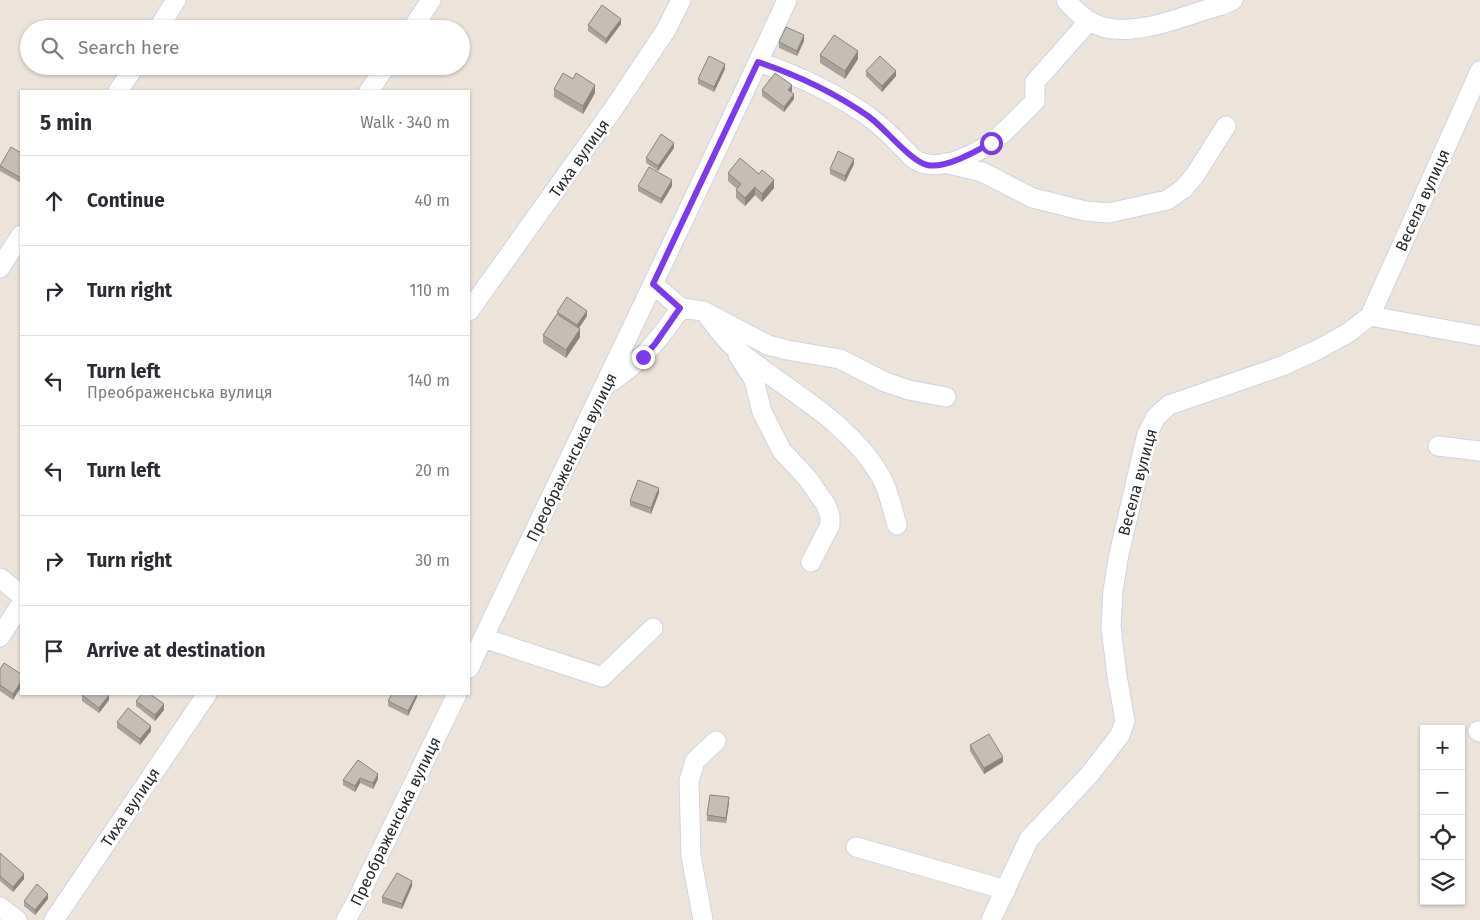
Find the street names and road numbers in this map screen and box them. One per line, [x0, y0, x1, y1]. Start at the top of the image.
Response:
street label: Тиха вулиця [545, 115, 613, 201]
street label: Весела вулиця [1391, 146, 1454, 254]
street label: Преображенська вулиця [522, 370, 621, 545]
street label: Весела вулиця [1114, 427, 1161, 538]
street label: Преображенська вулиця [346, 734, 445, 909]
street label: Тиха вулиця [97, 764, 164, 850]

